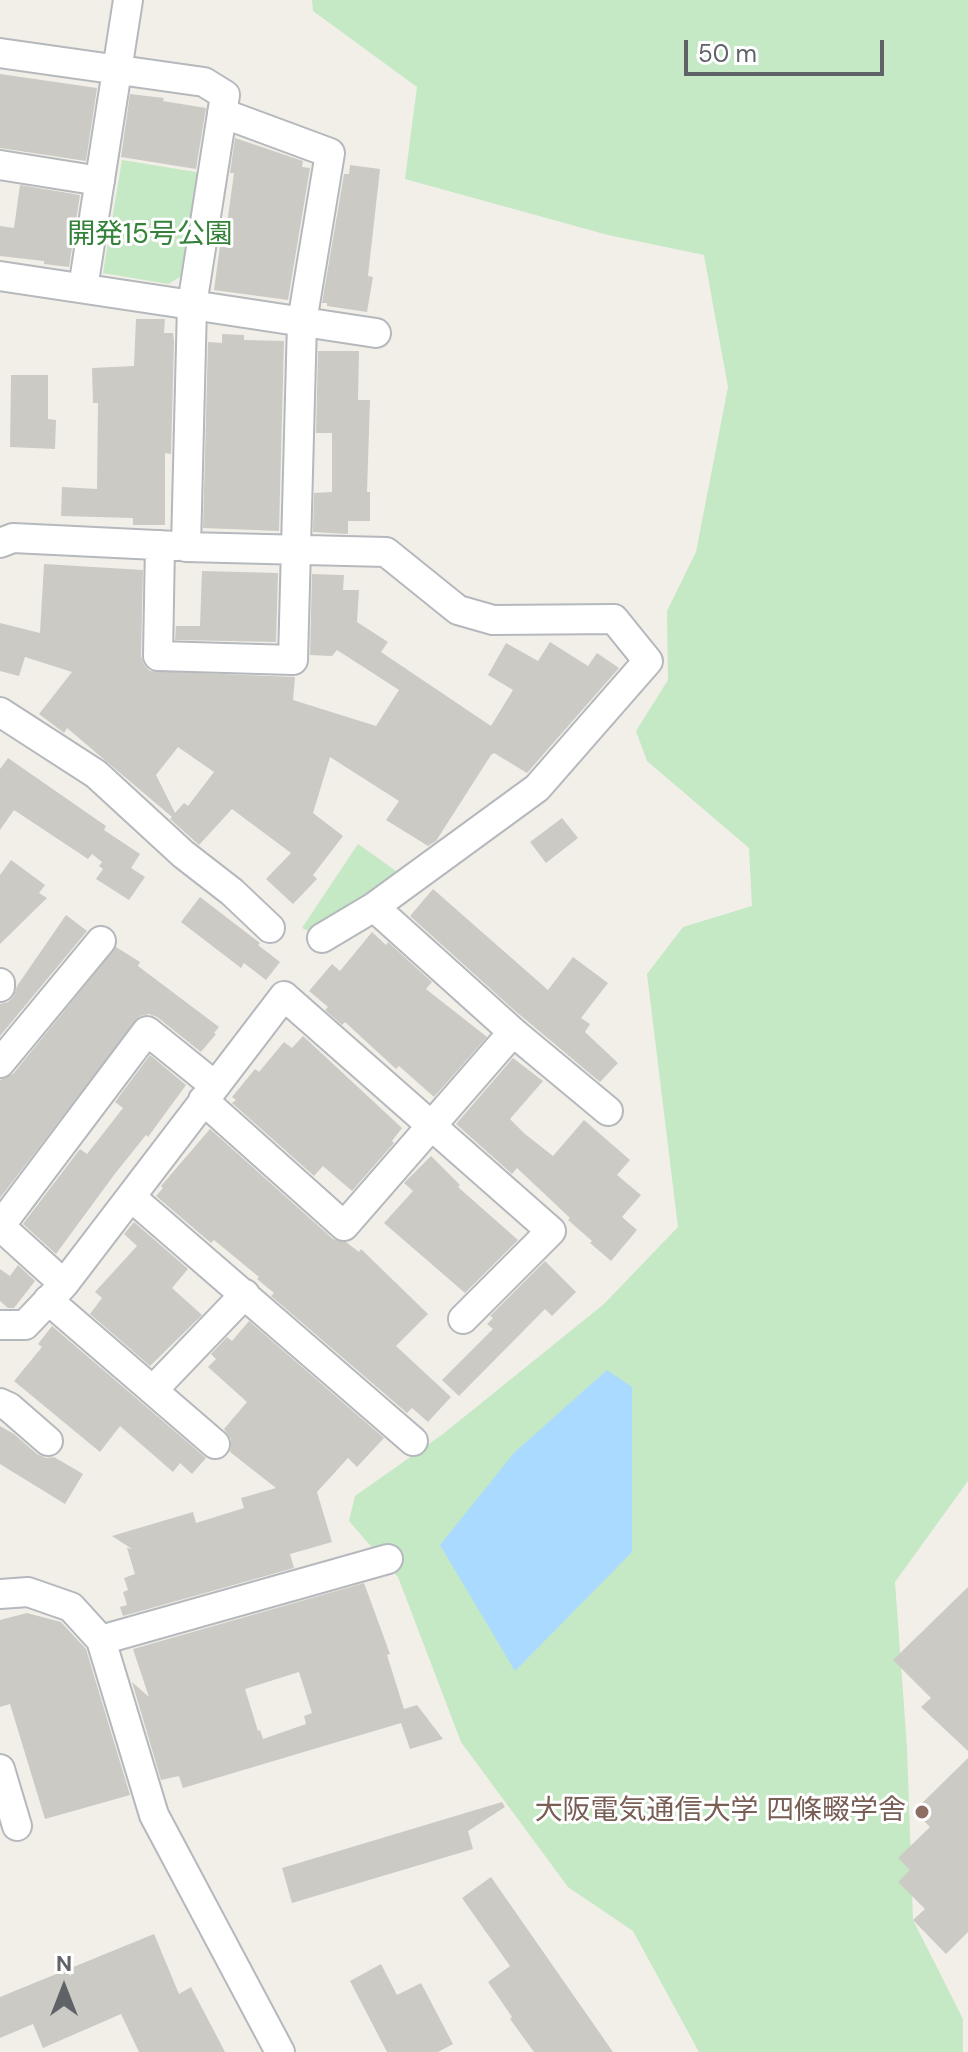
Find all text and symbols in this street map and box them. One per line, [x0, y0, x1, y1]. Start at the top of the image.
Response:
scale bar [688, 24, 888, 74]
text: 50 m [698, 38, 757, 69]
park label: 開発15号公園 [67, 219, 233, 253]
place label: 大阪電気通信大学 四條畷学舎 [535, 1795, 906, 1829]
marker: 大阪電気通信大学 四條畷学舎 [913, 1803, 931, 1821]
north arrow [24, 1948, 104, 2028]
text: N [56, 1949, 72, 1978]

